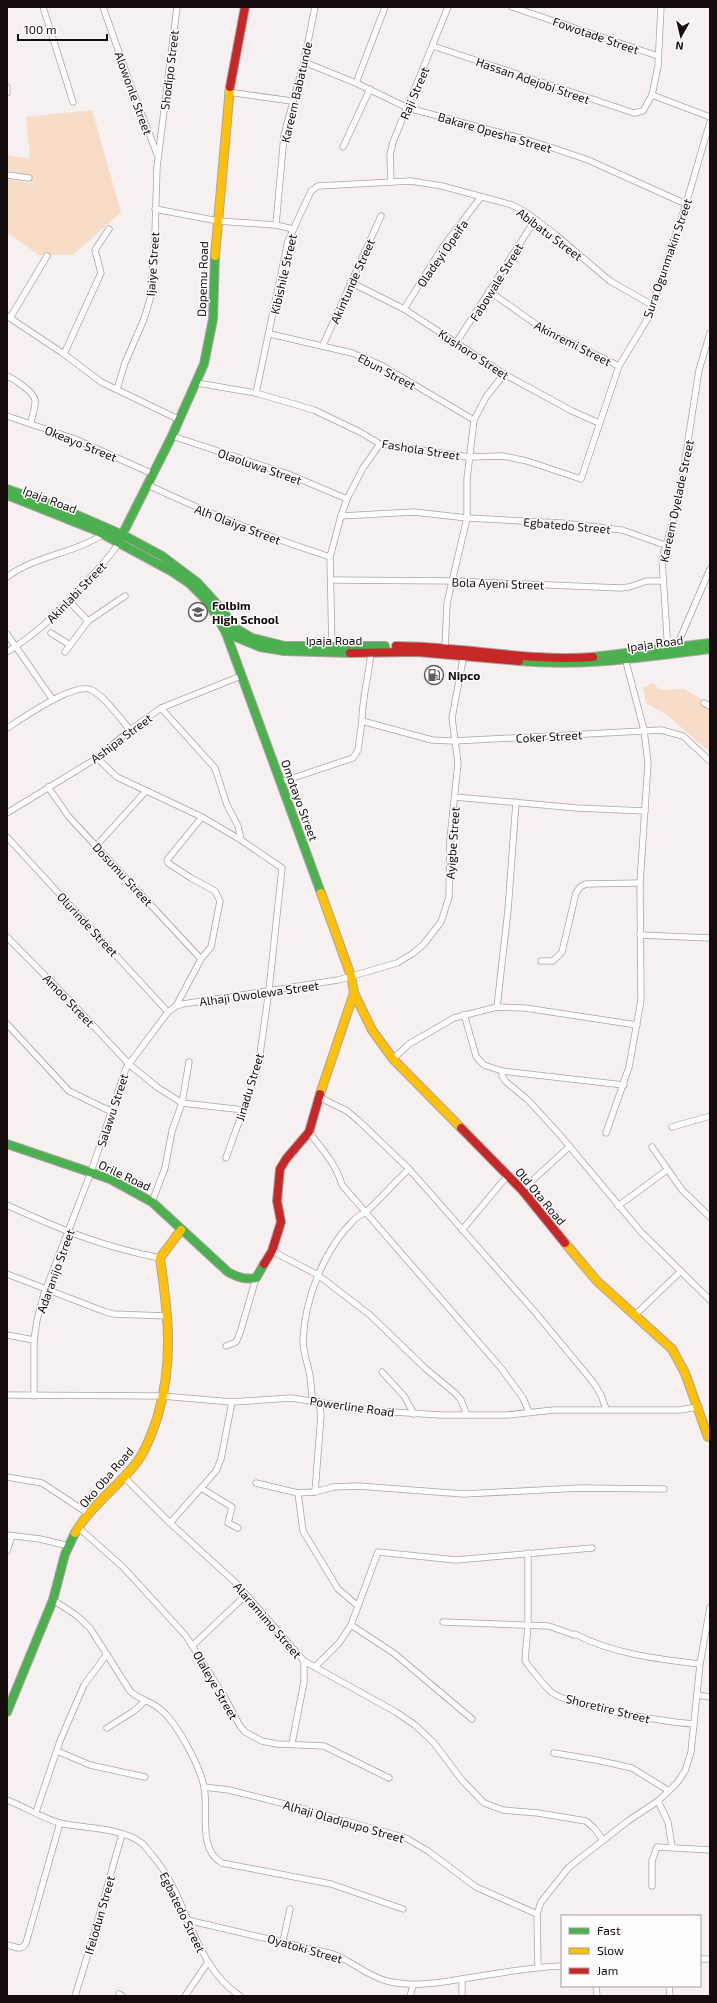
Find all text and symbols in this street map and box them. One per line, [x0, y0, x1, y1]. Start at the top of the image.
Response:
street label: Fowotade Street [551, 14, 641, 56]
scale bar [18, 16, 107, 42]
north arrow [661, 16, 701, 56]
text: 100 m [24, 22, 56, 36]
street label: Shodipo Street [157, 29, 181, 111]
text: N [675, 39, 684, 53]
street label: Kareem Babatunde [278, 40, 314, 144]
street label: Alowonle Street [112, 50, 156, 137]
street label: Hassan Adejobi Street [474, 54, 592, 107]
street label: Raji Street [397, 64, 432, 122]
street label: Bakare Opesha Street [437, 109, 554, 155]
street label: Sura Ogunmakin Street [640, 196, 694, 320]
street label: Abibatu Street [515, 205, 586, 263]
street label: Oladeyi Opeifa [414, 217, 470, 289]
street label: Ijaiye Street [143, 231, 162, 297]
street label: Kibishile Street [267, 232, 299, 316]
street label: Akintunde Street [327, 236, 377, 326]
street label: Fabowale Street [467, 240, 526, 323]
street label: Dopemu Road [194, 241, 210, 317]
street label: Akinremi Street [532, 318, 614, 369]
street label: Kushoro Street [436, 326, 512, 382]
street label: Ebun Street [356, 350, 419, 392]
street label: Okeayo Street [43, 422, 119, 464]
street label: Fashola Street [381, 436, 461, 462]
street label: Kareem Oyelade Street [656, 438, 696, 563]
street label: Olaoluwa Street [216, 445, 304, 487]
street label: Ipaja Road [21, 482, 79, 517]
street label: Alh Olaiya Street [193, 501, 283, 547]
street label: Egbatedo Street [523, 514, 612, 536]
street label: Akinlabi Street [43, 558, 109, 625]
street label: Bola Ayeni Street [451, 574, 545, 592]
place label: Folbim High School [212, 598, 279, 626]
school or university icon: Folbim High School [187, 601, 209, 623]
street label: Ipaja Road [626, 632, 684, 655]
street label: Ipaja Road [306, 633, 362, 648]
fuel station icon: Nipco [423, 664, 445, 686]
place label: Nipco [448, 668, 480, 682]
street label: Ashipa Street [88, 710, 155, 766]
street label: Coker Street [515, 727, 583, 745]
street label: Omotayo Street [279, 757, 321, 843]
street label: Ayigbe Street [442, 806, 462, 880]
street label: Dosumu Street [90, 840, 156, 909]
street label: Olurinde Street [55, 889, 122, 959]
street label: Amoo Street [40, 971, 98, 1029]
street label: Alhaji Owolewa Street [198, 978, 320, 1009]
street label: Jinadu Street [232, 1051, 266, 1123]
street label: Salawu Street [94, 1071, 131, 1148]
street label: Orile Road [97, 1157, 153, 1193]
street label: Old Ota Road [513, 1164, 569, 1228]
street label: Adaranijo Street [33, 1227, 78, 1315]
street label: Powerline Road [309, 1393, 395, 1419]
street label: Oko Oba Road [76, 1444, 136, 1510]
street label: Alaramimo Street [231, 1579, 305, 1661]
street label: Olaleye Street [191, 1648, 241, 1722]
street label: Shoretire Street [564, 1691, 652, 1725]
street label: Alhaji Oladipupo Street [282, 1797, 406, 1846]
street label: Egbatedo Street [158, 1870, 209, 1955]
street label: Ifelodun Street [81, 1874, 117, 1956]
legend [561, 1915, 701, 1987]
text: Fast [597, 1923, 621, 1937]
street label: Oyatoki Street [266, 1931, 345, 1966]
text: Slow [597, 1943, 624, 1957]
text: Jam [597, 1963, 618, 1977]

